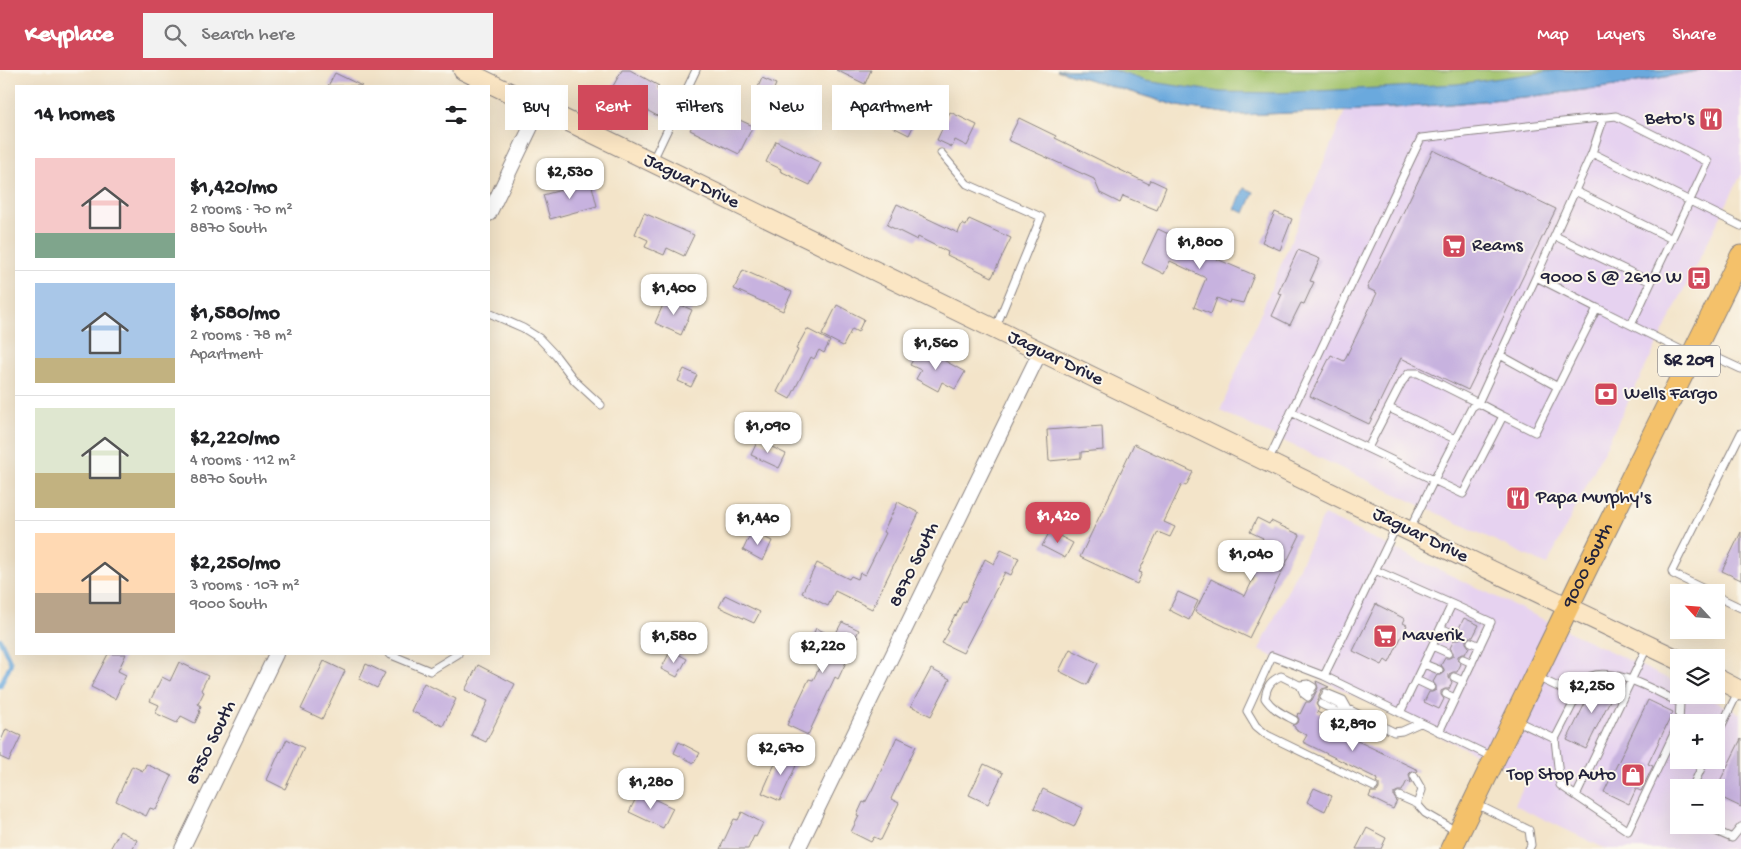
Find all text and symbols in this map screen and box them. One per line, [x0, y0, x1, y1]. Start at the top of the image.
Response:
search box [143, 13, 493, 58]
text: Keyplace [25, 21, 113, 50]
icon: search [161, 21, 189, 49]
text: Search here [201, 24, 295, 47]
text: Map [1537, 25, 1569, 46]
text: Layers [1597, 25, 1644, 46]
text: Share [1672, 25, 1716, 46]
chip: Buy [505, 85, 568, 130]
chip: Rent [578, 85, 648, 130]
chip: Filters [658, 85, 741, 130]
chip: New [751, 85, 822, 130]
chip: Apartment [832, 85, 949, 130]
icon: filters [442, 101, 470, 129]
text: 14 homes [35, 103, 114, 128]
restaurant icon: Beto's [1698, 106, 1724, 132]
place label: Beto's [1644, 108, 1695, 131]
street label: Jaguar Drive [639, 149, 743, 215]
pin: $2,530 [529, 158, 611, 200]
text: $2,530 [547, 164, 593, 183]
text: $1,420/mo [190, 176, 278, 201]
icon: home [75, 178, 135, 238]
text: 2 rooms · 70 m² [190, 201, 293, 220]
text: 8870 South [190, 220, 267, 239]
pin: $1,800 [1159, 228, 1241, 270]
supermarket icon: Reams [1441, 233, 1467, 259]
text: $1,800 [1177, 234, 1223, 253]
place label: Reams [1472, 235, 1524, 258]
bus stop icon: 9000 S @ 2610 W [1686, 265, 1712, 291]
place label: 9000 S @ 2610 W [1540, 267, 1682, 290]
pin: $1,400 [633, 274, 715, 316]
text: $1,400 [652, 280, 696, 299]
text: $1,580/mo [190, 302, 280, 327]
icon: home [75, 303, 135, 363]
street label: Jaguar Drive [1003, 326, 1107, 392]
text: 2 rooms · 78 m² [190, 327, 292, 346]
pin: $1,560 [895, 328, 977, 371]
text: $1,560 [914, 335, 958, 354]
text: Apartment [190, 346, 262, 365]
road number: SR 209 [1658, 346, 1720, 376]
bank icon: Wells Fargo [1593, 381, 1619, 407]
place label: Wells Fargo [1624, 383, 1718, 406]
pin: $1,090 [727, 412, 809, 454]
text: $1,090 [746, 418, 790, 437]
text: $2,220/mo [190, 427, 280, 452]
icon: home [75, 428, 135, 488]
text: 4 rooms · 112 m² [190, 452, 296, 471]
text: 8870 South [190, 471, 267, 490]
restaurant icon: Papa Murphy's [1505, 485, 1531, 511]
place label: Papa Murphy's [1535, 487, 1652, 510]
pin: $1,420 [1017, 502, 1099, 544]
street label: Jaguar Drive [1368, 503, 1472, 569]
pin: $1,440 [717, 504, 799, 546]
text: $1,420 [1036, 508, 1080, 527]
text: $1,440 [737, 510, 779, 529]
street label: 8870 South [885, 519, 945, 611]
street label: 9000 South [1557, 519, 1619, 613]
pin: $1,040 [1210, 540, 1292, 582]
text: $1,040 [1229, 546, 1273, 565]
text: $2,250/mo [190, 552, 280, 577]
icon: home [75, 553, 135, 613]
text: 3 rooms · 107 m² [190, 577, 300, 596]
north arrow [1670, 584, 1725, 639]
map controls [1670, 584, 1725, 834]
text: 9000 South [190, 596, 267, 615]
pin: $1,580 [633, 622, 715, 664]
supermarket icon: Maverik [1372, 623, 1398, 649]
place label: Maverik [1402, 625, 1465, 648]
text: $1,580 [652, 628, 696, 647]
pin: $2,220 [782, 632, 864, 674]
text: $2,220 [801, 638, 845, 657]
button: layers [1670, 649, 1725, 704]
pin: $2,250 [1551, 672, 1633, 714]
text: $2,250 [1569, 678, 1615, 697]
street label: 8750 South [182, 697, 242, 789]
pin: $2,890 [1312, 710, 1394, 752]
button: + [1670, 714, 1725, 769]
text: $2,890 [1330, 716, 1376, 735]
pin: $2,670 [740, 734, 822, 776]
text: $2,670 [758, 740, 804, 759]
shop icon: Top Stop Auto [1620, 762, 1646, 788]
place label: Top Stop Auto [1506, 764, 1616, 787]
pin: $1,280 [610, 768, 692, 810]
text: $1,280 [629, 774, 673, 793]
button: − [1670, 779, 1725, 834]

